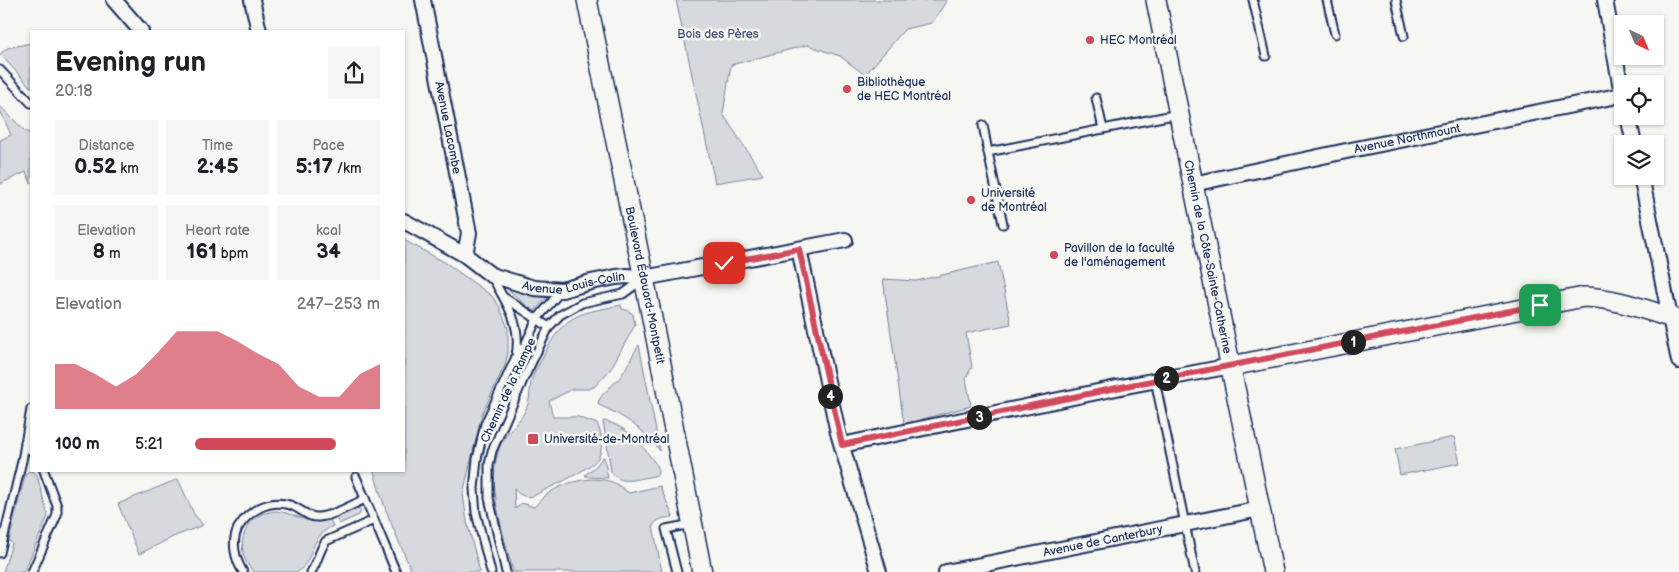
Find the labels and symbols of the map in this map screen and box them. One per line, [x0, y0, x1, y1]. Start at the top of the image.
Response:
north arrow [1614, 15, 1664, 65]
park label: Bois des Pères [677, 27, 759, 42]
place label: HEC Montréal [1100, 33, 1177, 48]
marker: HEC Montréal [1084, 34, 1096, 46]
place label: Bibliothèque de HEC Montréal [857, 75, 951, 104]
street label: Avenue Lacombe [431, 80, 464, 175]
marker: Bibliothèque de HEC Montréal [841, 83, 853, 95]
street label: Avenue Northmount [1353, 121, 1462, 157]
street label: Chemin de la Côte-Sainte-Catherine [1180, 159, 1235, 355]
place label: Université de Montréal [981, 186, 1047, 215]
marker: Université de Montréal [965, 194, 977, 206]
street label: Boulevard Édouard-Montpetit [621, 205, 668, 365]
place label: Pavillon de la faculté de l'aménagement [1064, 241, 1175, 270]
pin [703, 242, 745, 284]
marker: Pavillon de la faculté de l'aménagement [1048, 249, 1060, 261]
street label: Avenue Louis-Colin [520, 269, 626, 298]
pin [1519, 284, 1561, 326]
pin: 1 [1340, 330, 1366, 354]
street label: Chemin de la Rampe [478, 335, 539, 445]
pin: 2 [1154, 366, 1178, 390]
pin: 4 [818, 384, 842, 408]
pin: 3 [966, 404, 992, 430]
marker: Université-de-Montréal [526, 432, 540, 446]
place label: Université-de-Montréal [544, 432, 670, 447]
street label: Avenue de Canterbury [1042, 522, 1165, 560]

